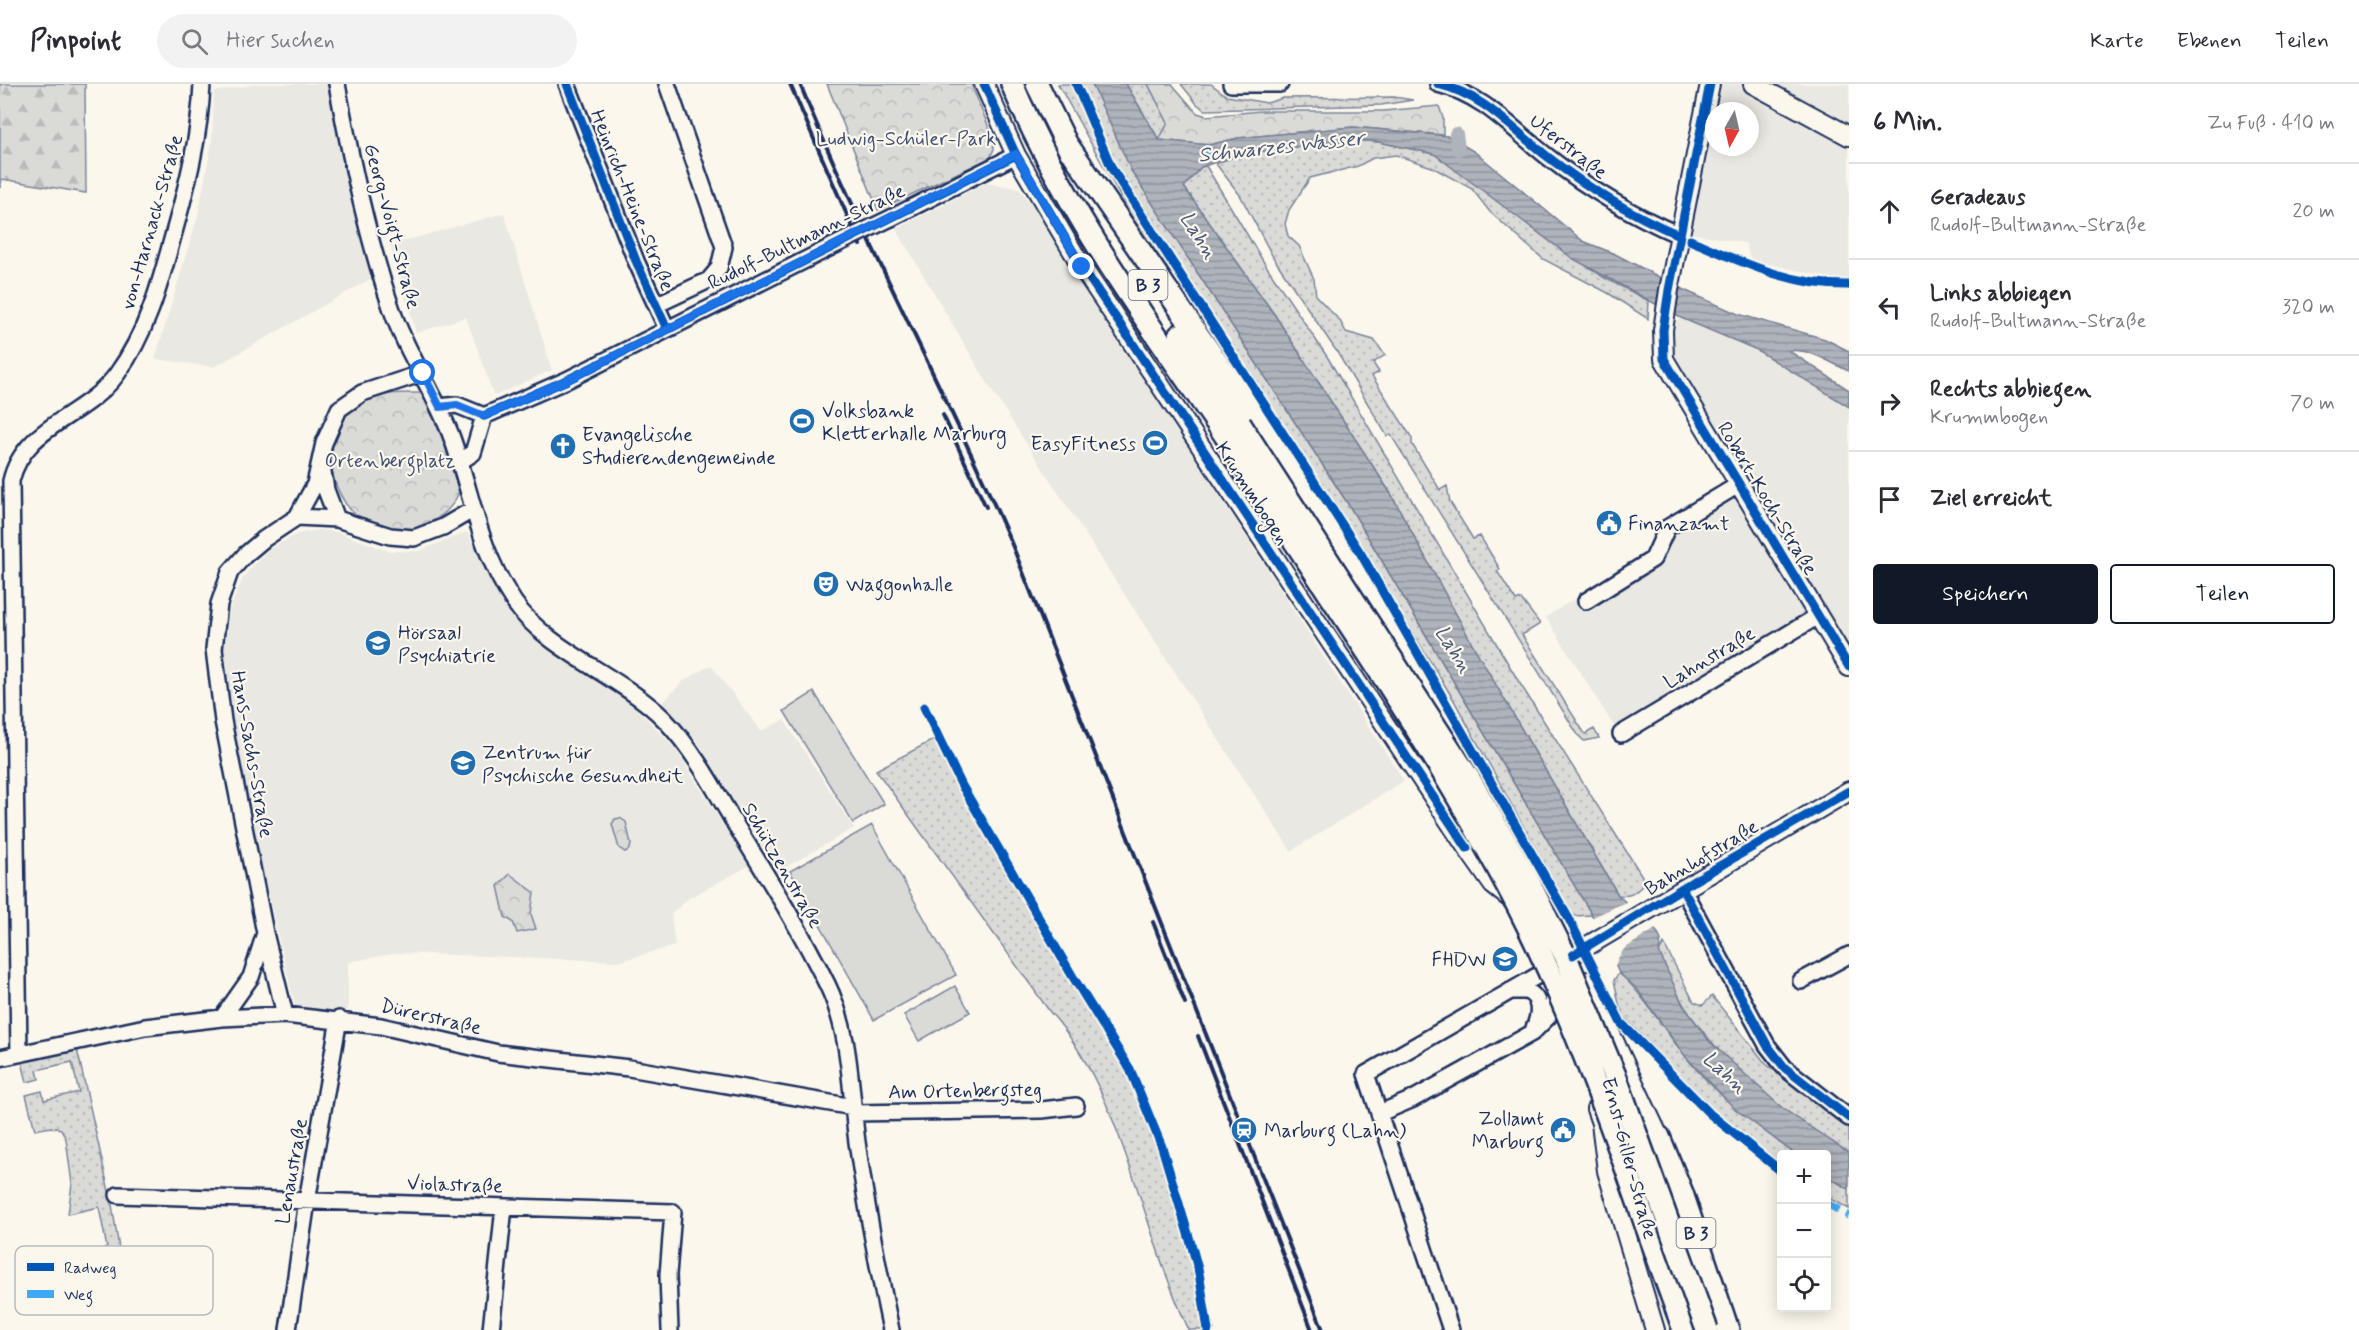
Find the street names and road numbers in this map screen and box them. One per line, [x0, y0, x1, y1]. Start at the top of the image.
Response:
street label: Heinrich-Heine-Straße [583, 106, 680, 295]
street label: Uferstraße [1523, 108, 1613, 186]
street label: von-Harnack-Straße [114, 131, 190, 313]
street label: Georg-Voigt-Straße [355, 141, 427, 313]
street label: Rudolf-Bultmann-Straße [704, 178, 910, 297]
road number: B 3 [1128, 270, 1168, 300]
street label: Robert-Koch-Straße [1710, 417, 1823, 581]
street label: Krummbogen [1207, 437, 1295, 551]
street label: Lahnstraße [1659, 620, 1761, 696]
street label: Hans-Sachs-Straße [224, 669, 280, 840]
street label: Schützenstraße [735, 798, 829, 934]
street label: Bahnhofstraße [1640, 814, 1764, 903]
street label: Dürerstraße [378, 993, 484, 1042]
street label: Ernst-Giller-Straße [1594, 1075, 1663, 1242]
street label: Am Ortenbergsteg [888, 1077, 1042, 1108]
street label: Lenaustraße [270, 1116, 315, 1226]
street label: Violastraße [407, 1170, 503, 1201]
road number: B 3 [1676, 1218, 1716, 1248]

